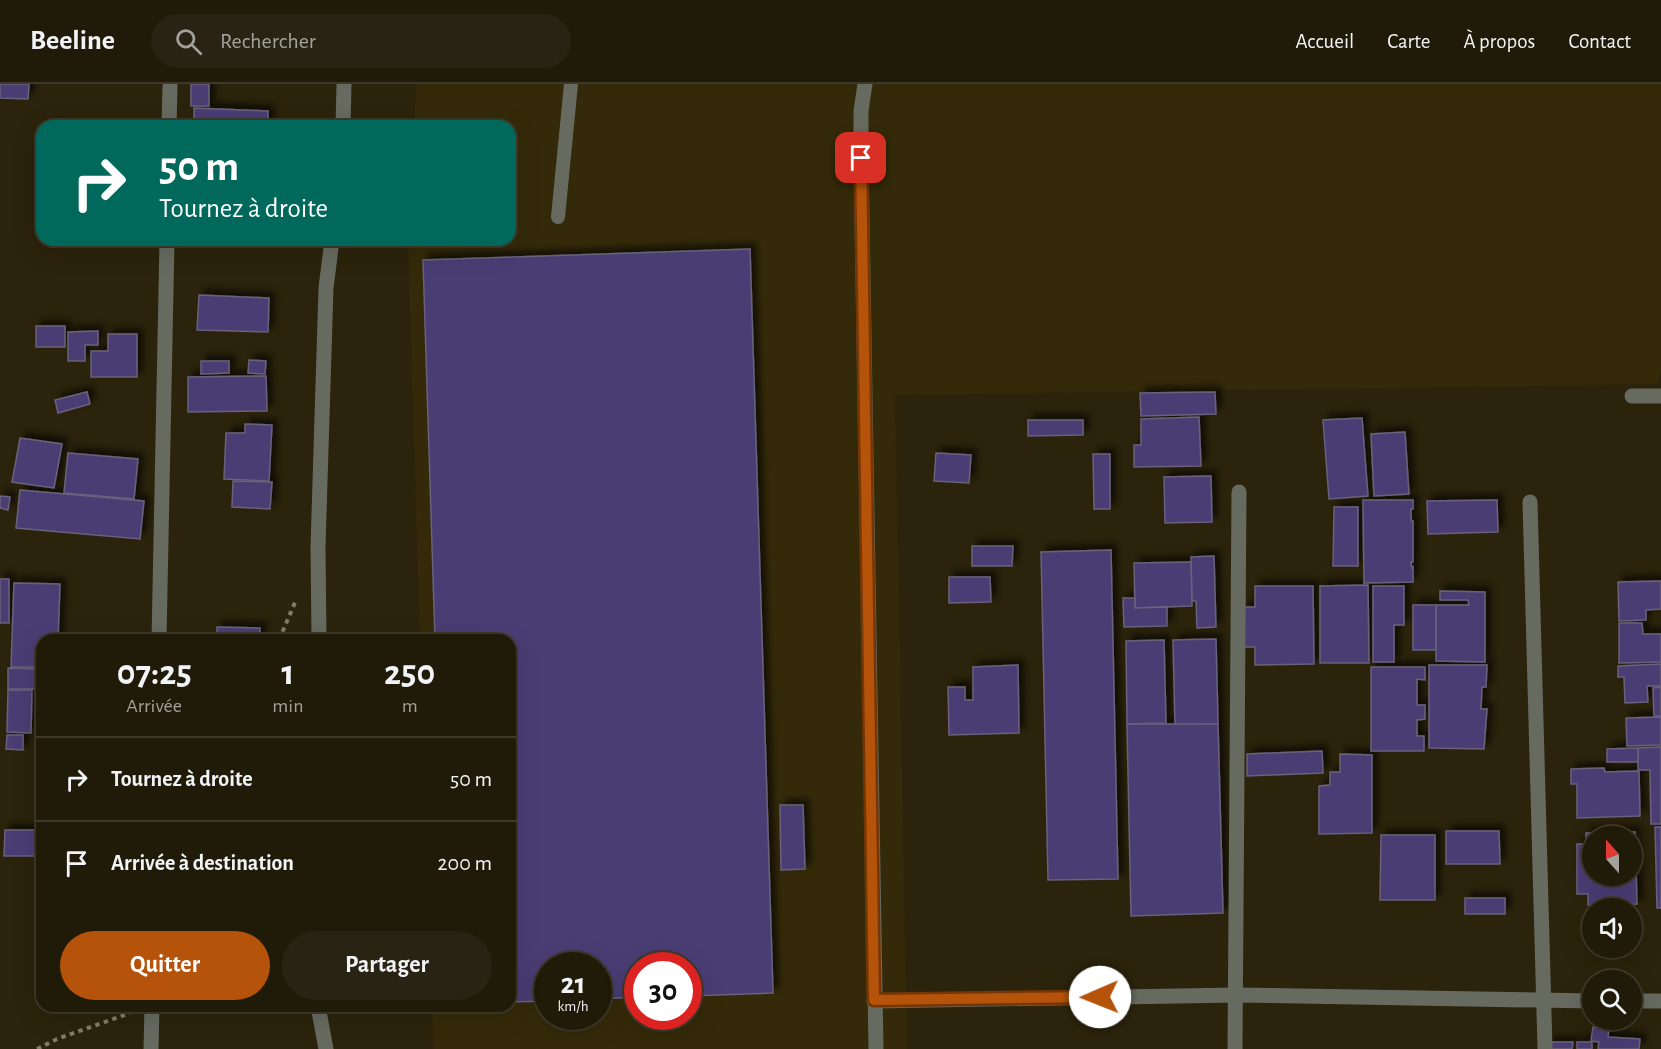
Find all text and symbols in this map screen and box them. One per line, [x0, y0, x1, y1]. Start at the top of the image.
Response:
search box [151, 14, 571, 68]
icon: search [172, 25, 205, 58]
text: Beeline [30, 27, 115, 55]
text: Rechercher [220, 30, 316, 52]
text: Accueil [1296, 31, 1354, 52]
text: Carte [1387, 31, 1430, 52]
text: À propos [1463, 31, 1535, 52]
text: Contact [1568, 31, 1631, 52]
pin [835, 132, 886, 183]
icon: arrive [844, 141, 877, 174]
icon: right [60, 144, 138, 222]
text: 50 m [159, 146, 239, 188]
text: Tournez à droite [159, 195, 328, 222]
text: 07:25 [117, 655, 192, 691]
text: 1 [281, 655, 294, 691]
text: 250 [384, 655, 435, 691]
text: Arrivée [126, 696, 182, 716]
text: min [272, 696, 303, 716]
text: m [402, 696, 418, 716]
icon: right [60, 763, 93, 796]
text: Tournez à droite [111, 768, 253, 790]
text: 50 m [450, 768, 492, 790]
north arrow [1582, 826, 1642, 886]
map controls [1582, 826, 1642, 1030]
icon: arrive [60, 847, 93, 880]
text: Arrivée à destination [111, 852, 294, 874]
text: 200 m [438, 852, 492, 874]
button: sound [1582, 898, 1642, 958]
button: Quitter [60, 931, 270, 1000]
button: Partager [282, 931, 492, 1000]
speed limit sign: 30 [624, 952, 702, 1030]
position arrow [1068, 965, 1132, 1029]
text: 21 [561, 969, 585, 999]
button: search [1582, 970, 1642, 1030]
text: km/h [558, 999, 588, 1014]

